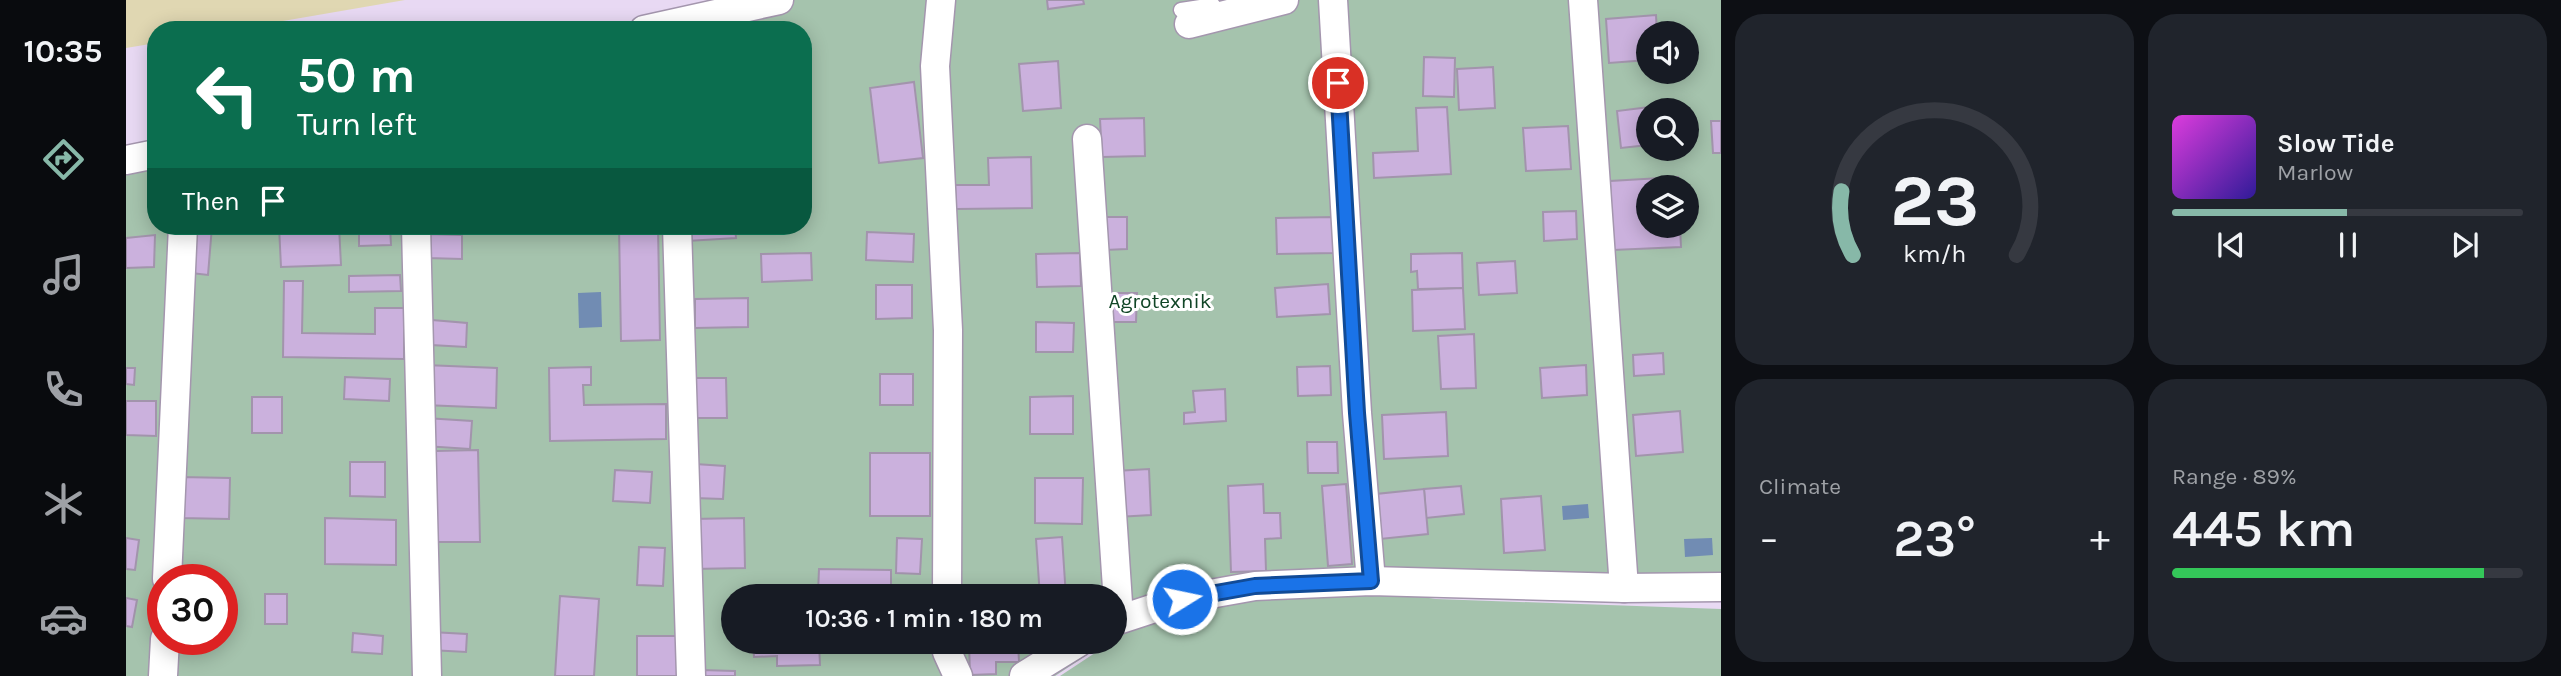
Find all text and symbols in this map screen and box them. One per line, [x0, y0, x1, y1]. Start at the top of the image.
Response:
map controls [1636, 21, 1699, 238]
button: sound [1636, 21, 1699, 84]
text: 10:35 [24, 33, 102, 70]
text: 50 m [297, 47, 415, 104]
icon: left [182, 49, 273, 140]
pin [1308, 53, 1368, 113]
icon: arrive [1319, 64, 1357, 102]
button: search [1636, 98, 1699, 161]
text: Turn left [297, 106, 417, 143]
text: Slow Tide [2277, 128, 2395, 159]
icon: directions [39, 135, 88, 184]
text: 23 [1890, 159, 1979, 244]
text: Marlow [2277, 159, 2353, 186]
button: layers [1636, 175, 1699, 238]
icon: arrive [254, 182, 292, 220]
text: Then [182, 186, 240, 217]
icon: previous [2212, 226, 2250, 264]
icon: pause [2329, 226, 2367, 264]
icon: next [2446, 226, 2484, 264]
text: km/h [1903, 239, 1966, 268]
icon: music [39, 250, 88, 299]
park label: Agrotexnik [1108, 289, 1212, 313]
icon: phone [39, 365, 88, 414]
text: Range · 89% [2172, 463, 2297, 490]
text: Climate [1759, 473, 1841, 500]
icon: climate [39, 479, 88, 528]
text: 445 km [2172, 498, 2355, 559]
text: 23° [1893, 508, 1976, 569]
text: − [1759, 516, 1779, 561]
text: + [2090, 516, 2110, 561]
position arrow [1145, 562, 1219, 636]
speed limit sign: 30 [147, 564, 238, 655]
icon: car [39, 594, 88, 643]
text: 10:36 · 1 min · 180 m [805, 603, 1043, 634]

